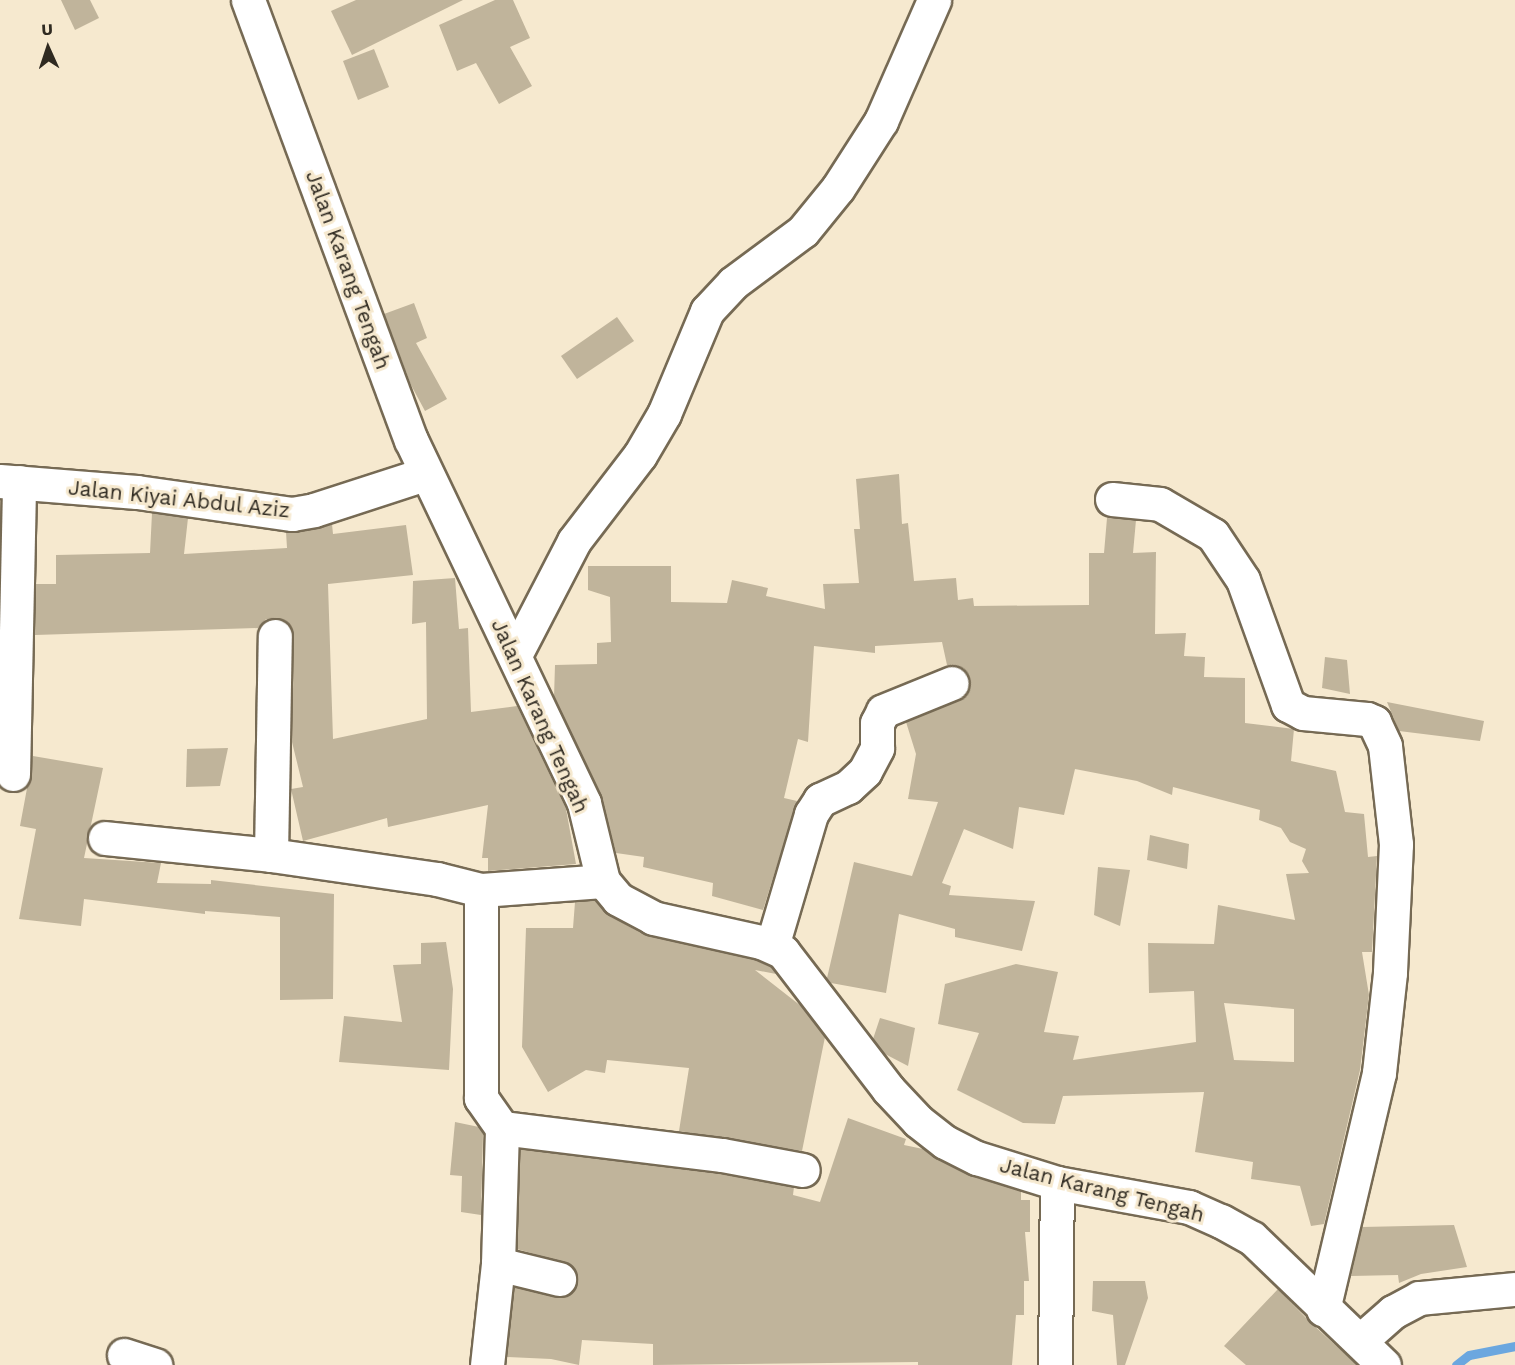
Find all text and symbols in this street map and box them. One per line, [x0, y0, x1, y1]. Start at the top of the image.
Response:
north arrow [18, 18, 78, 78]
text: U [41, 20, 53, 39]
street label: Jalan Karang Tengah [300, 167, 396, 373]
street label: Jalan Kiyai Abdul Aziz [66, 475, 292, 523]
street label: Jalan Karang Tengah [486, 615, 594, 817]
street label: Jalan Karang Tengah [997, 1152, 1207, 1228]

